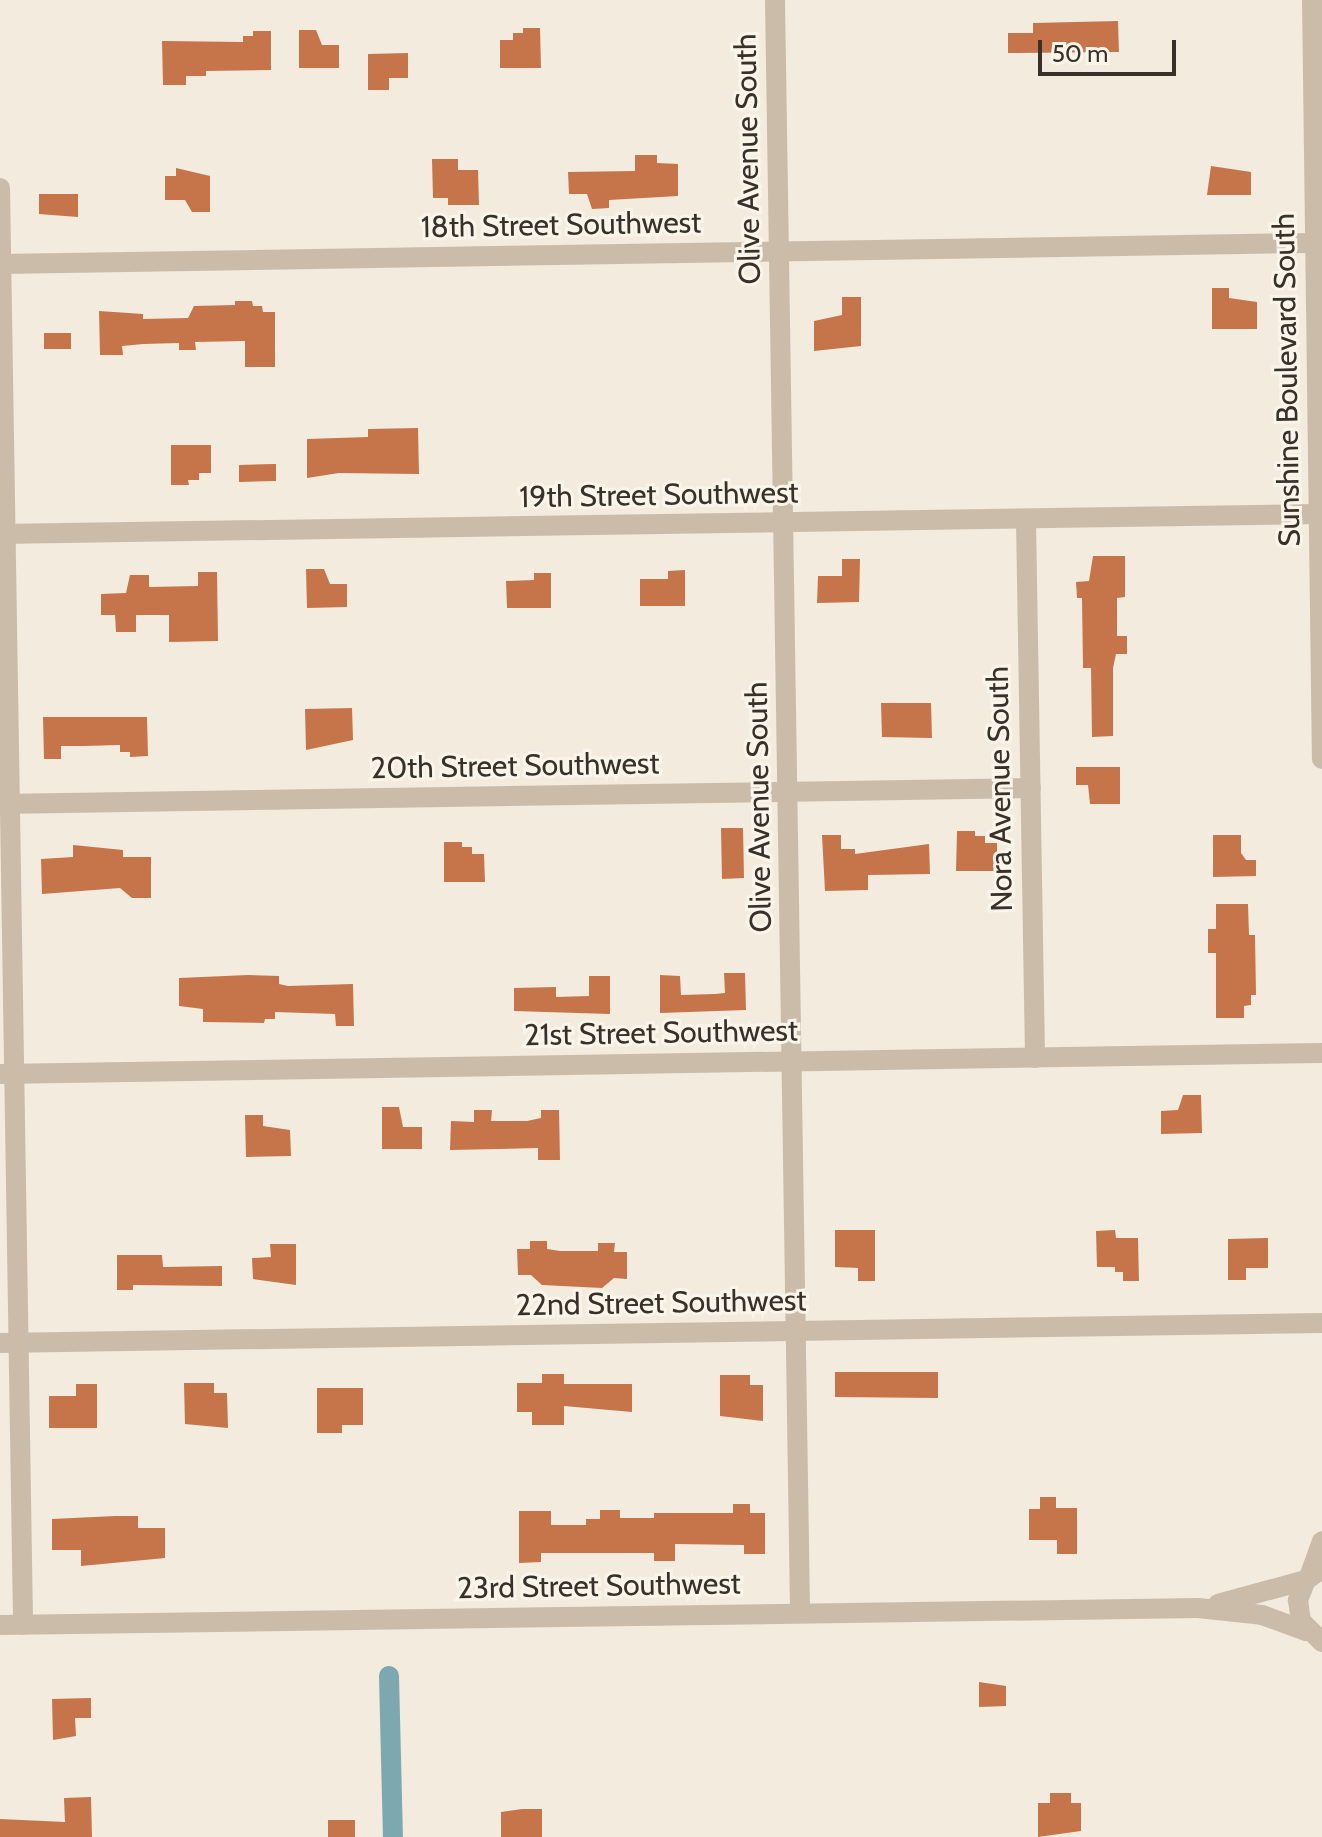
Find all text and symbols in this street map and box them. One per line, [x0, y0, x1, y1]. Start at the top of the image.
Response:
scale bar [1042, 24, 1180, 74]
street label: Olive Avenue South [728, 33, 768, 285]
text: 50 m [1052, 39, 1108, 68]
street label: 18th Street Southwest [421, 205, 701, 245]
street label: Sunshine Boulevard South [1266, 213, 1308, 547]
street label: 19th Street Southwest [519, 475, 799, 515]
street label: Nora Avenue South [980, 666, 1020, 912]
street label: Olive Avenue South [739, 681, 779, 933]
street label: 20th Street Southwest [370, 745, 660, 787]
street label: 21st Street Southwest [524, 1013, 798, 1053]
street label: 22nd Street Southwest [515, 1282, 807, 1324]
street label: 23rd Street Southwest [457, 1566, 741, 1606]

